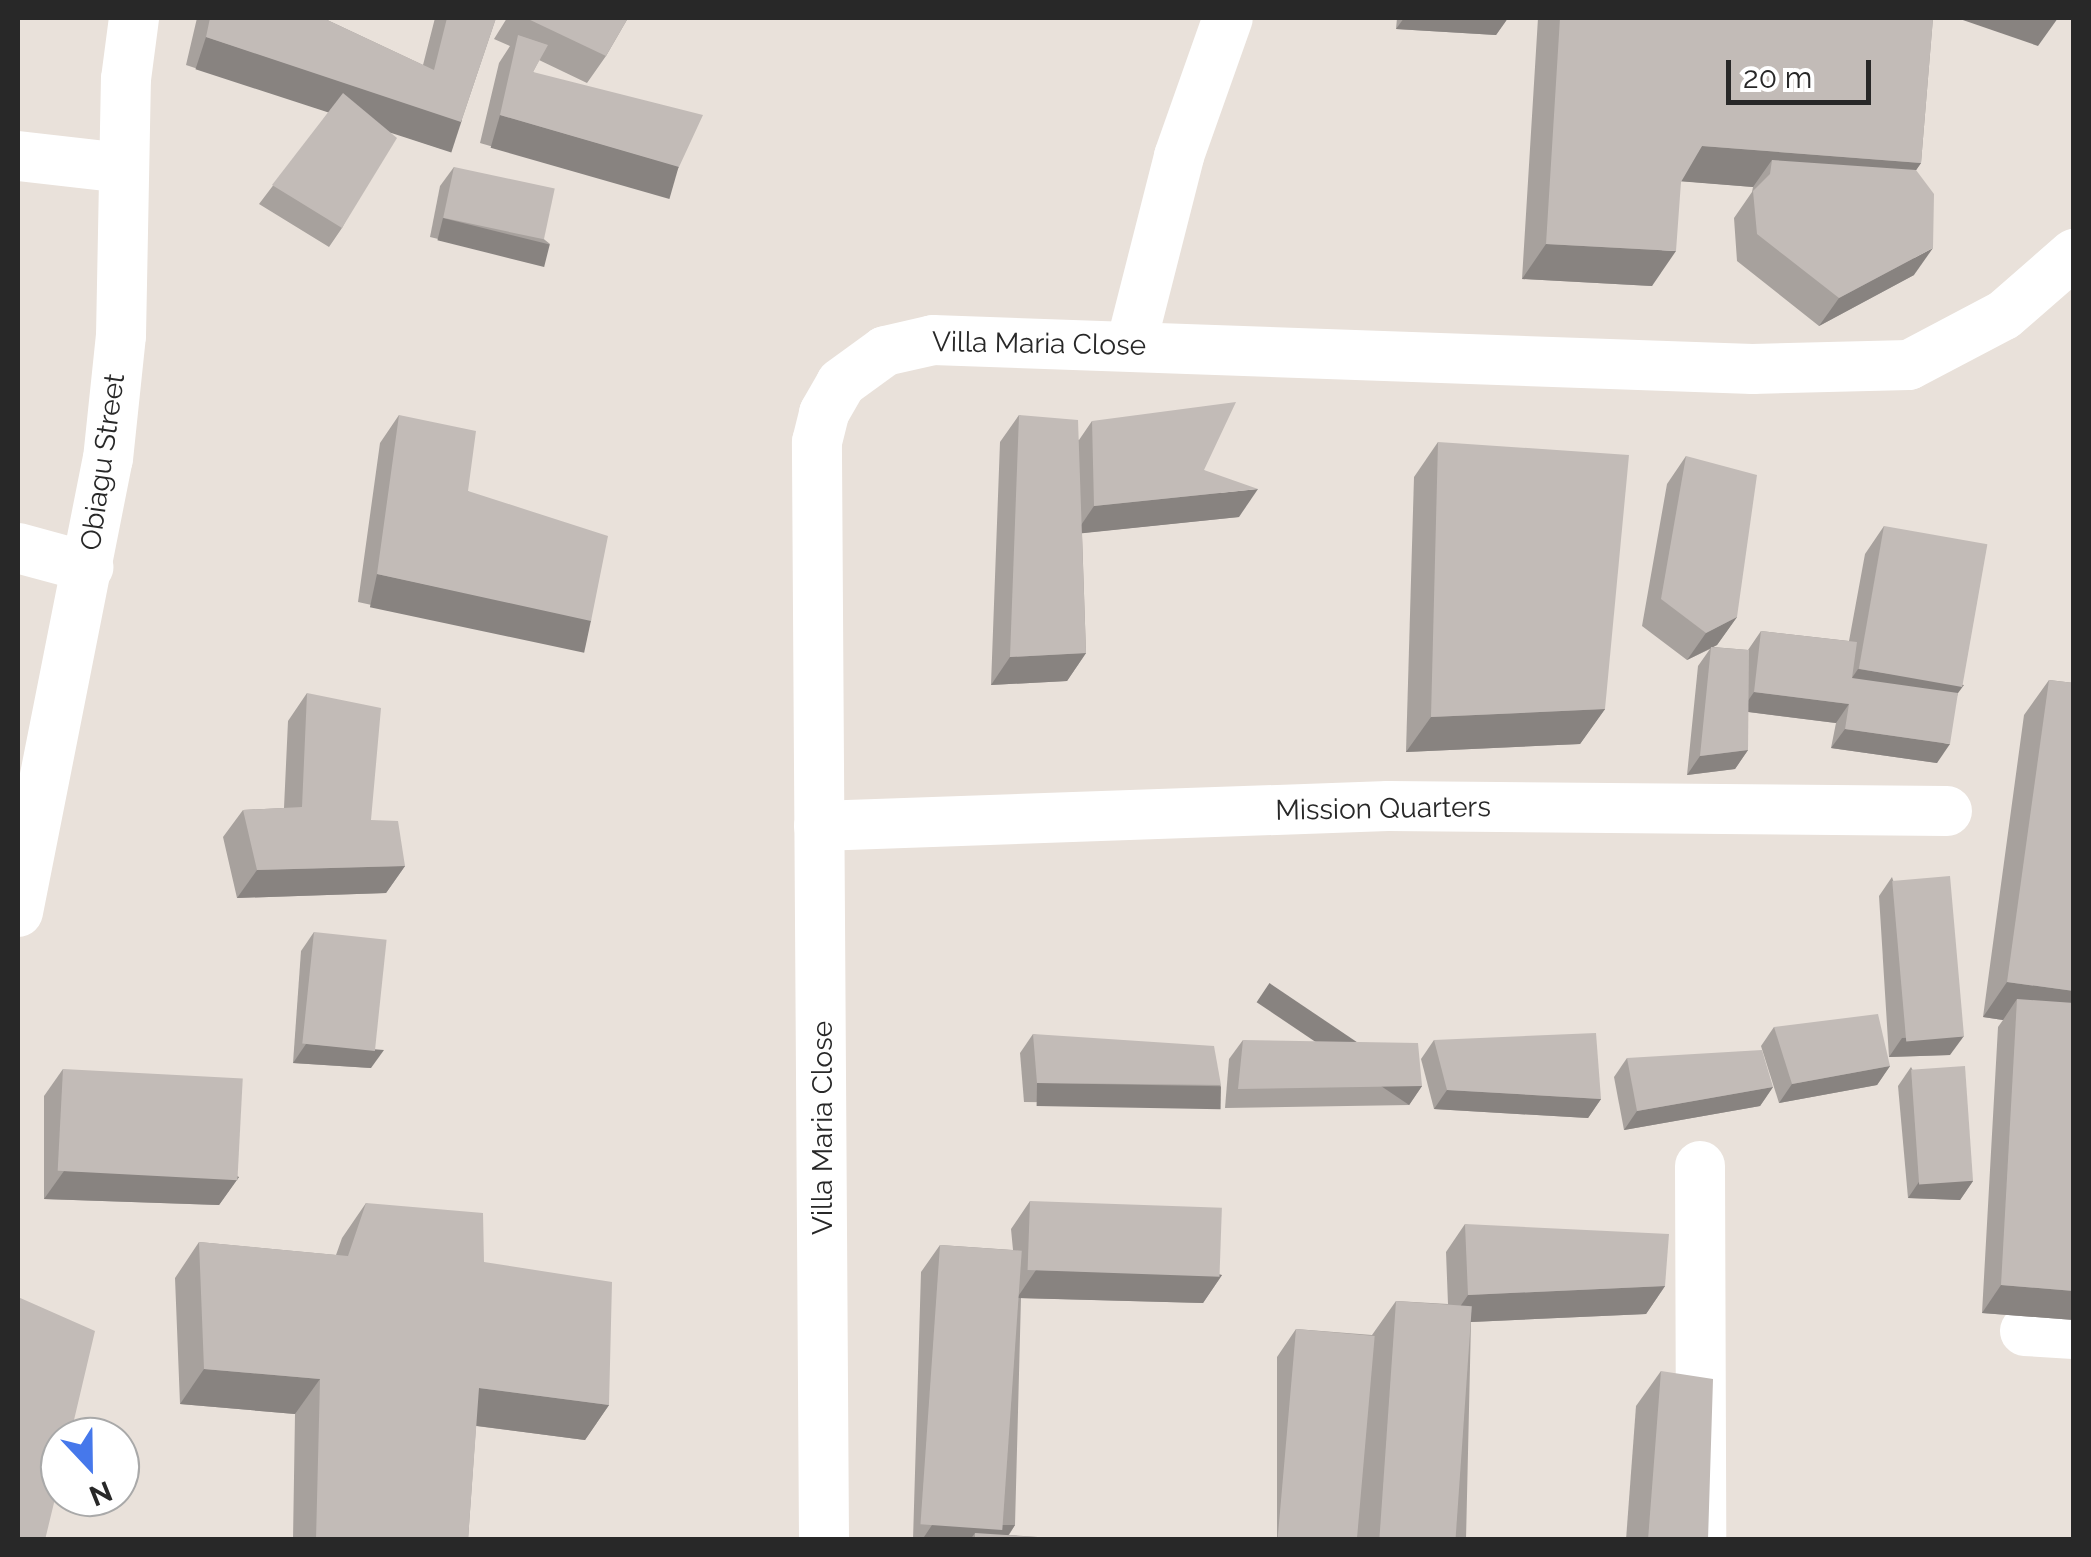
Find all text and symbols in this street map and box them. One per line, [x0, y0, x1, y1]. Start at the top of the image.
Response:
scale bar [1731, 40, 1876, 102]
text: 20 m [1743, 60, 1812, 95]
street label: Villa Maria Close [932, 325, 1146, 363]
street label: Obiagu Street [74, 371, 132, 553]
street label: Mission Quarters [1275, 790, 1491, 828]
street label: Villa Maria Close [806, 1021, 840, 1235]
north arrow [40, 1417, 140, 1517]
text: N [85, 1474, 117, 1513]

